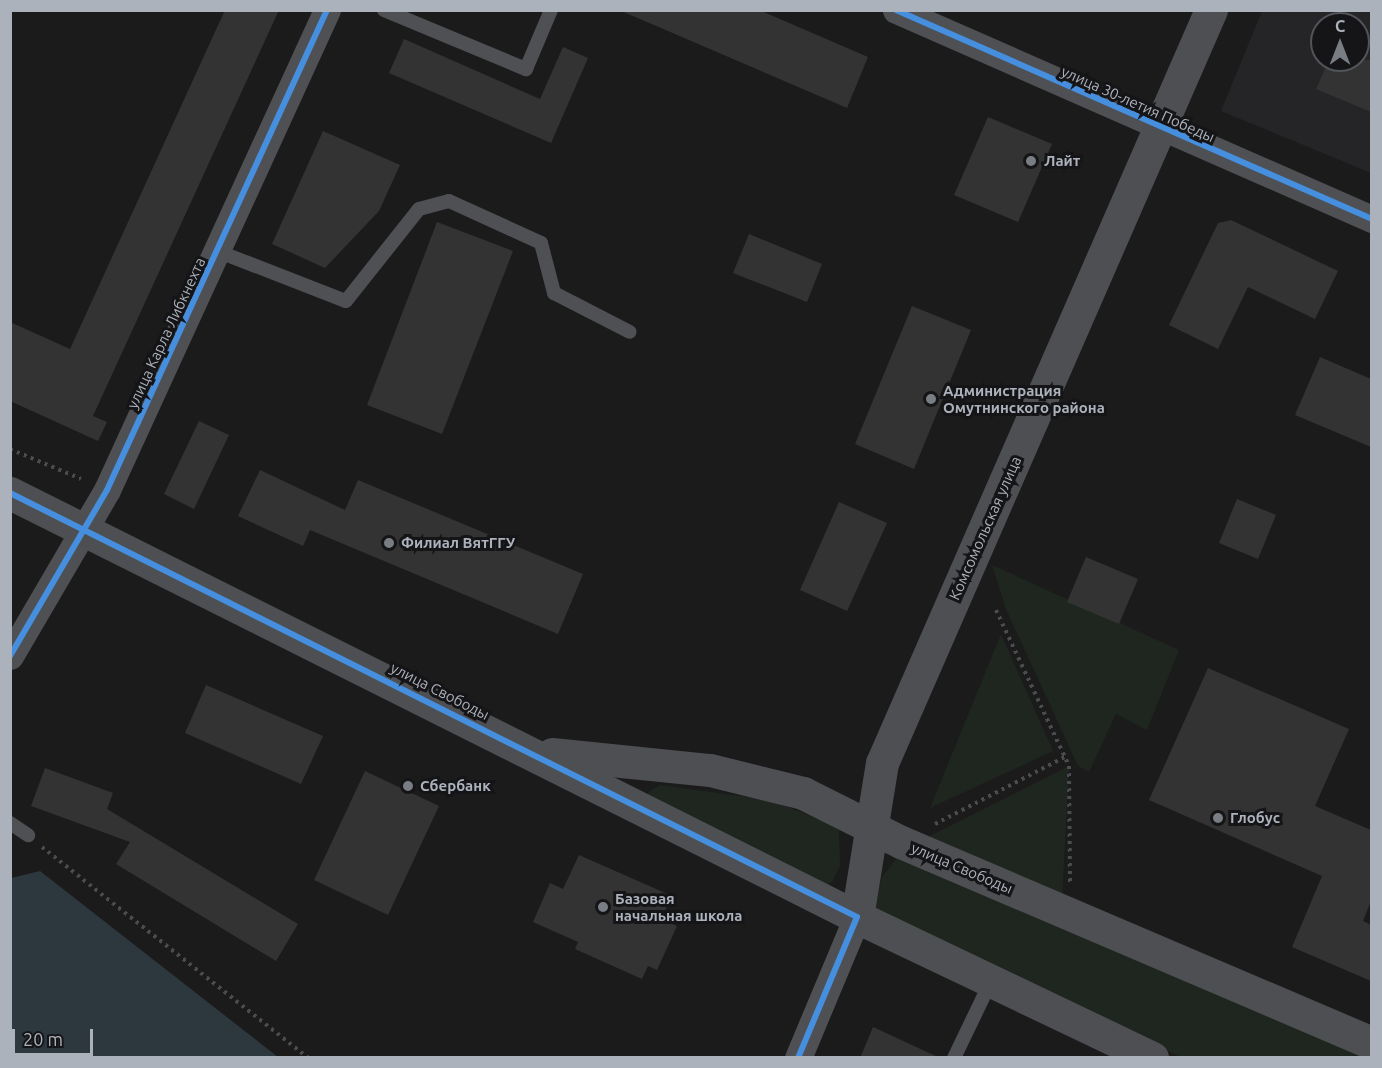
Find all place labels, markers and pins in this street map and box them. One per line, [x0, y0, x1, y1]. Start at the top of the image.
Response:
marker: Лайт [1022, 152, 1040, 170]
place label: Лайт [1044, 152, 1080, 170]
place label: Администрация Омутнинского района [943, 381, 1105, 416]
marker: Администрация Омутнинского района [924, 392, 938, 406]
place label: Филиал ВятГГУ [401, 534, 515, 552]
marker: Филиал ВятГГУ [382, 536, 396, 550]
place label: Сбербанк [420, 777, 491, 795]
marker: Сбербанк [401, 779, 415, 793]
place label: Глобус [1230, 809, 1280, 827]
marker: Глобус [1211, 811, 1225, 825]
place label: Базовая начальная школа [615, 889, 742, 924]
marker: Базовая начальная школа [596, 900, 610, 914]

